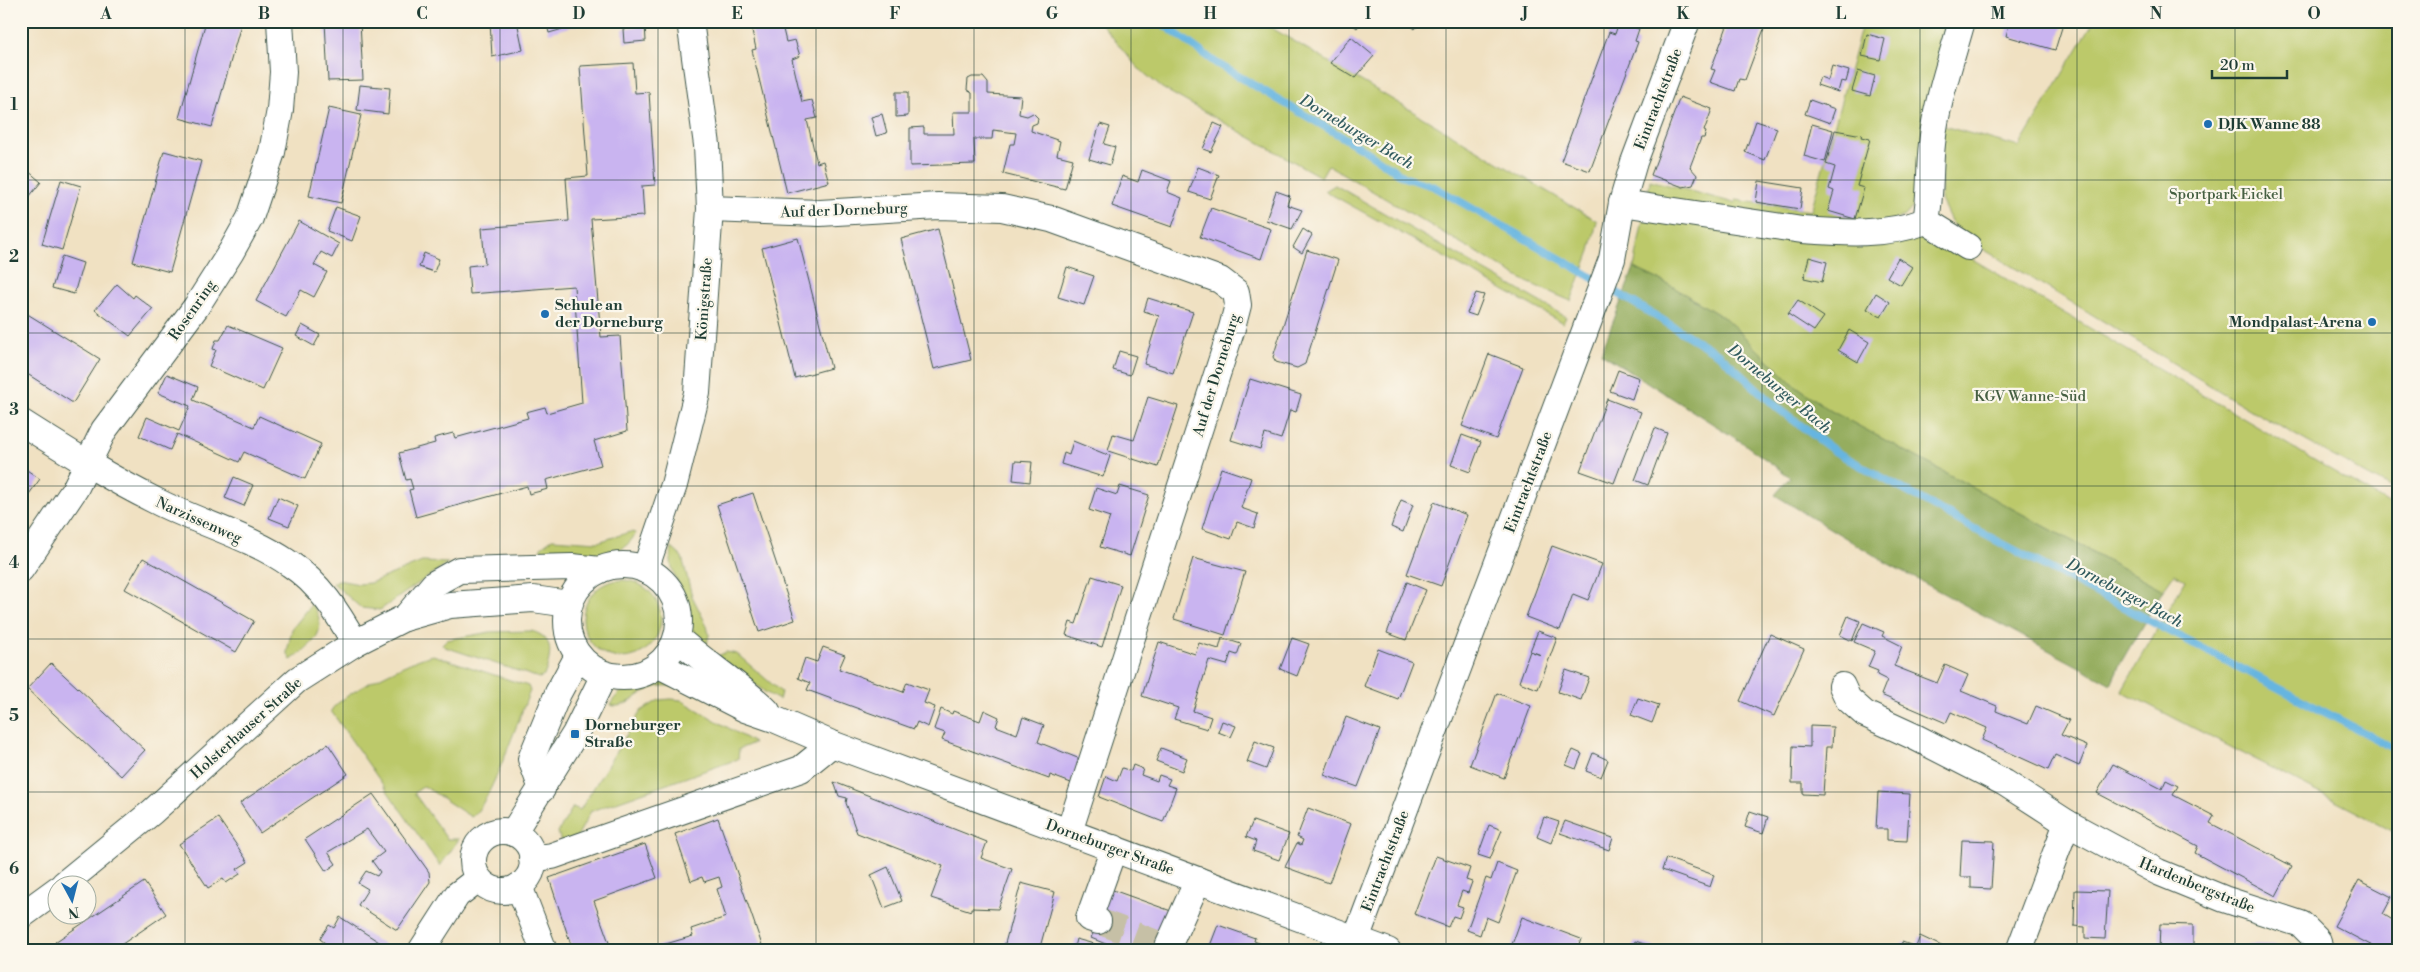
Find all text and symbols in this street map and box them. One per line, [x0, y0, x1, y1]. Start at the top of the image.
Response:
text: A [99, 4, 112, 24]
text: B [258, 4, 270, 24]
text: C [416, 4, 428, 24]
text: D [573, 4, 586, 24]
text: E [731, 4, 743, 24]
text: F [889, 4, 901, 24]
text: G [1046, 4, 1059, 24]
text: H [1203, 4, 1217, 24]
text: I [1365, 4, 1371, 24]
text: J [1520, 4, 1528, 24]
text: K [1677, 4, 1691, 24]
text: L [1836, 4, 1847, 24]
text: M [1991, 4, 2006, 24]
text: N [2150, 4, 2163, 24]
text: O [2307, 4, 2321, 24]
street label: Eintrachtstraße [1630, 46, 1687, 153]
scale bar [2212, 48, 2288, 80]
text: 20 m [2220, 56, 2255, 75]
water label: Dorneburger Bach [1295, 90, 1417, 174]
text: 1 [10, 95, 18, 115]
place label: DJK Wanne 88 [2218, 115, 2321, 134]
marker: DJK Wanne 88 [2202, 118, 2214, 130]
park label: Sportpark Eickel [2169, 185, 2284, 204]
street label: Auf der Dorneburg [779, 199, 908, 222]
text: 2 [9, 247, 19, 267]
street label: Königstraße [692, 257, 717, 341]
street label: Rosenring [164, 276, 220, 344]
place label: Schule an der Dorneburg [555, 296, 663, 332]
marker: Schule an der Dorneburg [539, 308, 551, 320]
street label: Auf der Dorneburg [1188, 311, 1244, 440]
place label: Mondpalast-Arena [2229, 313, 2363, 332]
marker: Mondpalast-Arena [2366, 316, 2378, 328]
water label: Dorneburger Bach [1723, 339, 1835, 438]
park label: KGV Wanne-Süd [1974, 387, 2087, 406]
text: 3 [9, 400, 19, 420]
street label: Eintrachtstraße [1500, 429, 1557, 536]
street label: Narzissenweg [153, 493, 245, 548]
text: 4 [9, 553, 20, 573]
water label: Dorneburger Bach [2062, 553, 2186, 632]
street label: Holsterhauser Straße [187, 673, 306, 783]
text: 5 [9, 706, 19, 726]
place label: Dorneburger Straße [585, 716, 681, 752]
marker: Dorneburger Straße [569, 728, 581, 740]
street label: Eintrachtstraße [1357, 808, 1414, 915]
street label: Dorneburger Straße [1043, 815, 1177, 880]
street label: Hardenbergstraße [2136, 854, 2258, 917]
text: 6 [9, 859, 19, 879]
north arrow [48, 874, 98, 924]
text: N [67, 902, 80, 922]

